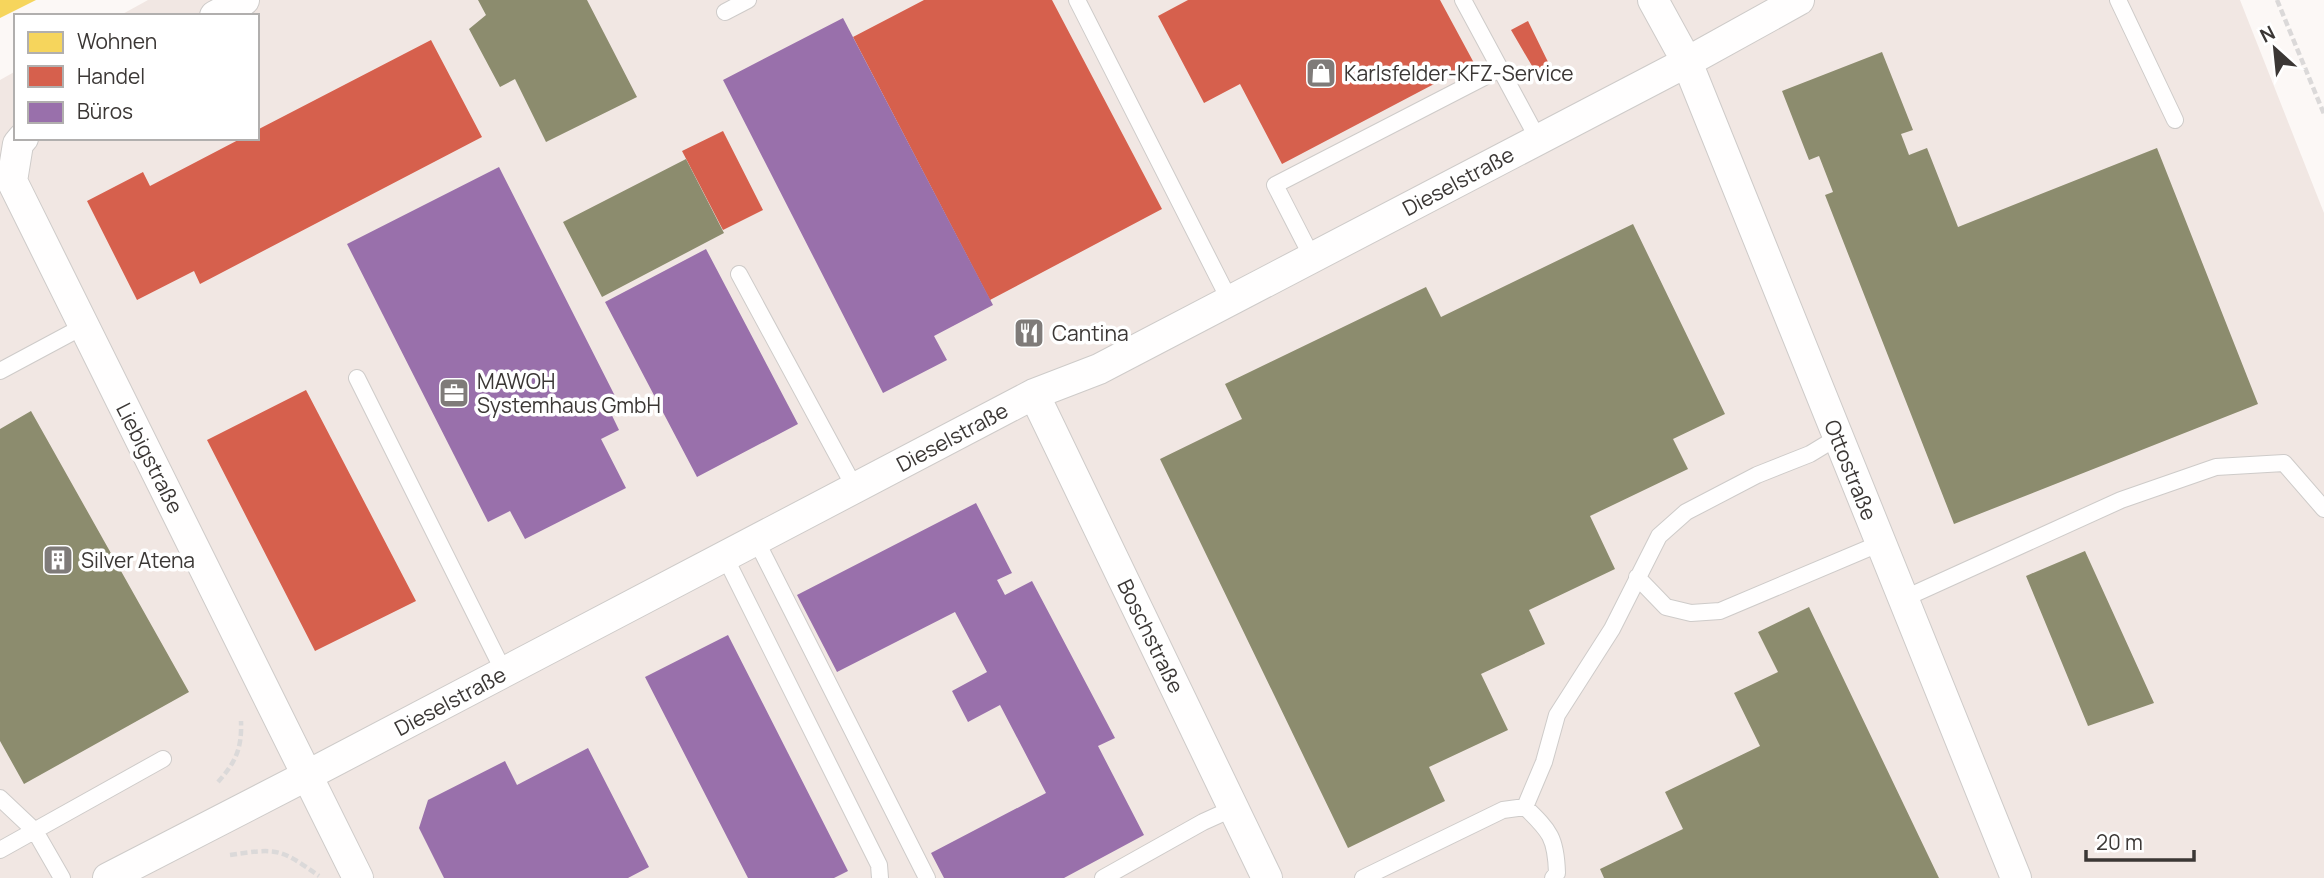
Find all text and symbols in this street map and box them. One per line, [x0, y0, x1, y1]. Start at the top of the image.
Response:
legend [14, 14, 259, 140]
north arrow [2240, 14, 2310, 84]
text: N [2255, 19, 2279, 49]
text: Wohnen [77, 27, 157, 55]
shop icon: Karlsfelder-KFZ-Service [1304, 56, 1338, 90]
place label: Karlsfelder-KFZ-Service [1344, 59, 1574, 87]
text: Handel [77, 62, 145, 90]
text: Büros [77, 97, 133, 125]
street label: Dieselstraße [1397, 140, 1519, 222]
restaurant icon: Cantina [1012, 316, 1046, 350]
place label: Cantina [1052, 319, 1129, 347]
place label: MAWOH Systemhaus GmbH [477, 367, 661, 419]
office icon: MAWOH Systemhaus GmbH [437, 376, 471, 410]
street label: Dieselstraße [891, 396, 1013, 478]
street label: Liebigstraße [110, 398, 190, 518]
street label: Ottostraße [1818, 416, 1884, 524]
building icon: Silver Atena [41, 543, 75, 577]
place label: Silver Atena [81, 546, 195, 574]
street label: Boschstraße [1111, 574, 1191, 698]
street label: Dieselstraße [389, 660, 511, 742]
scale bar [2086, 818, 2194, 862]
text: 20 m [2096, 828, 2143, 856]

